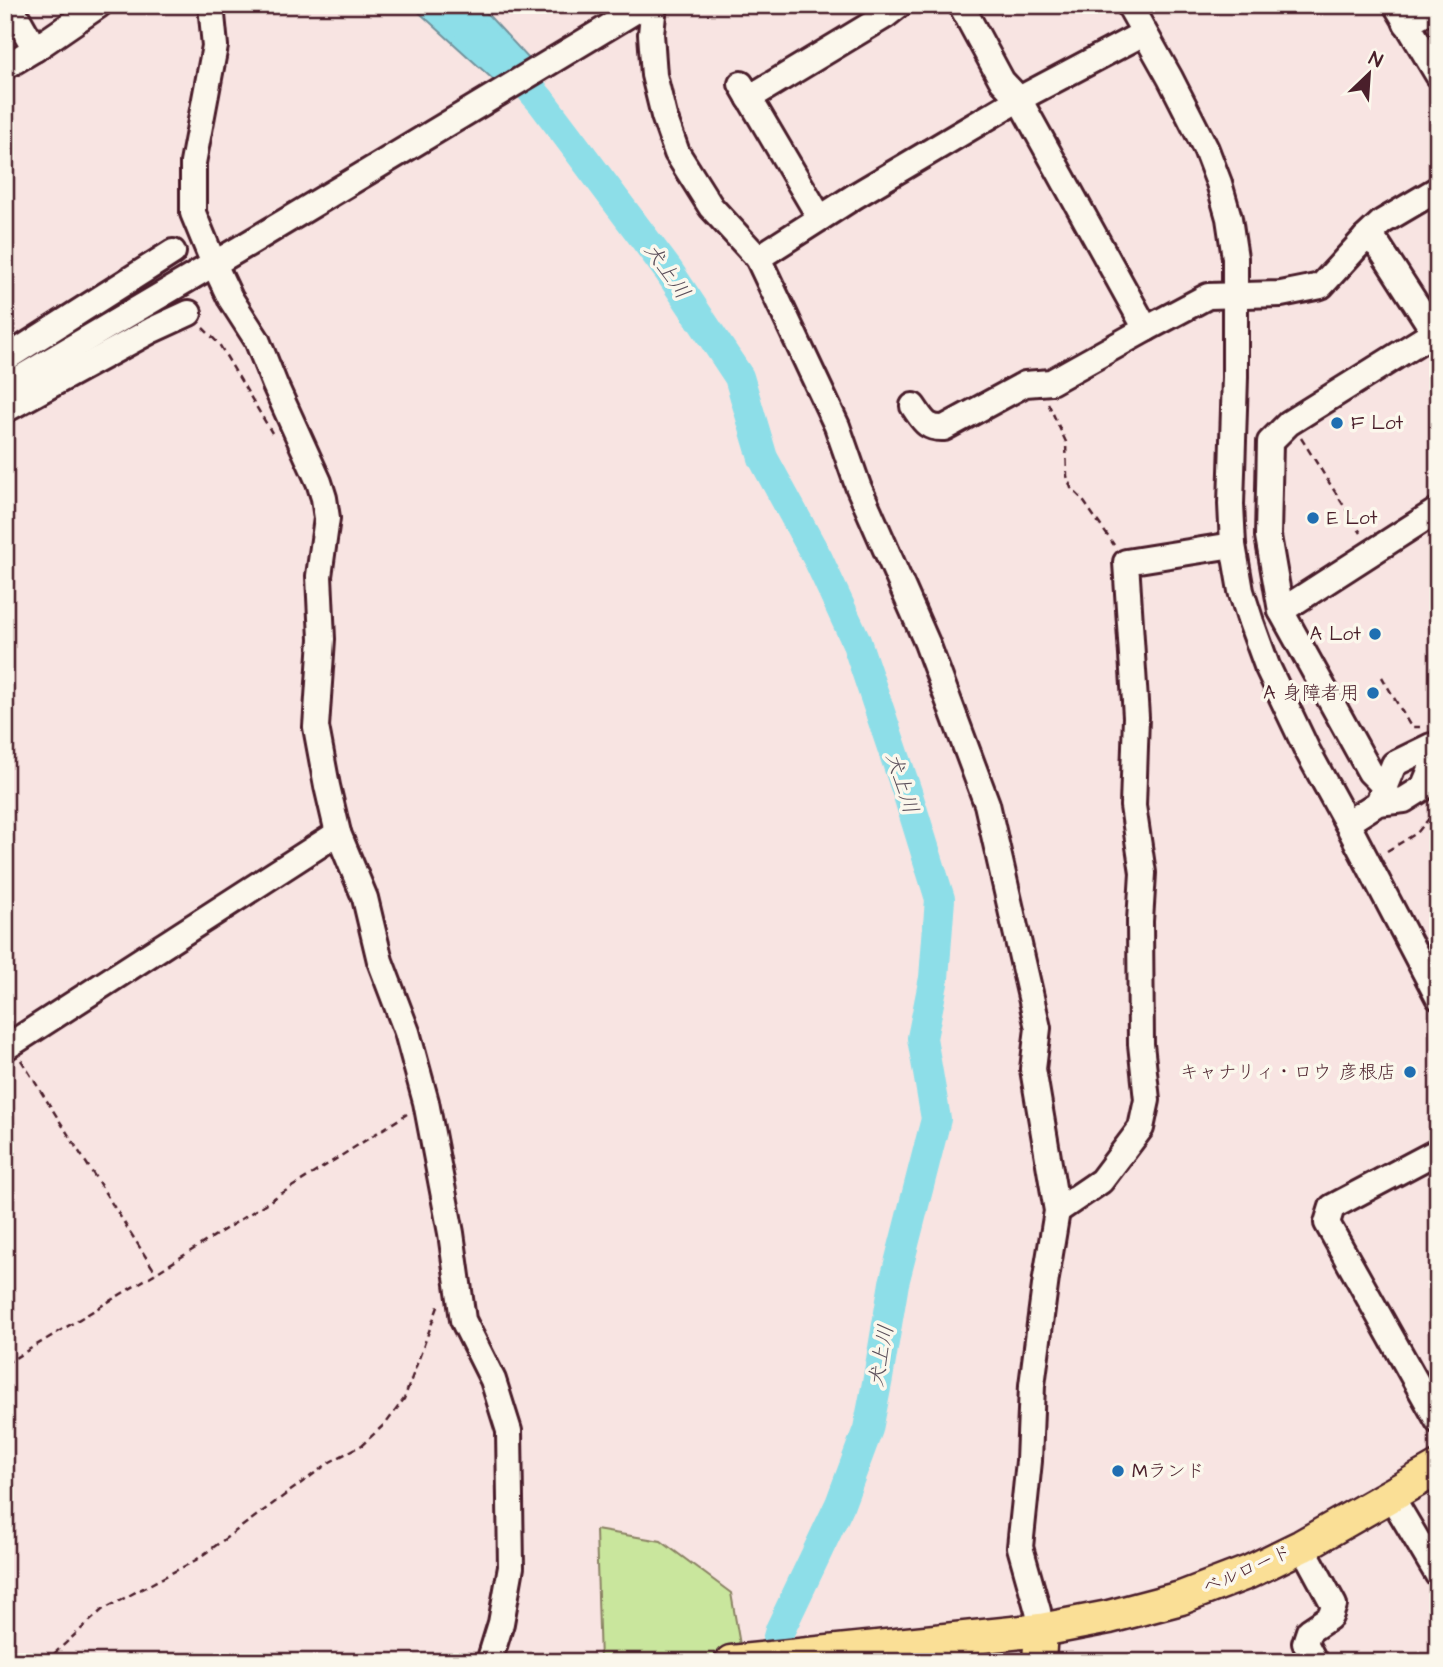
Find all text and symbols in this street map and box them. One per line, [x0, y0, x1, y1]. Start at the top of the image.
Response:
north arrow [1334, 38, 1404, 108]
text: N [1364, 45, 1387, 75]
water label: 犬上川 [637, 237, 697, 305]
place label: F Lot [1351, 410, 1404, 437]
marker: F Lot [1329, 415, 1345, 431]
place label: E Lot [1327, 505, 1378, 532]
marker: E Lot [1305, 510, 1321, 526]
place label: A Lot [1310, 621, 1361, 648]
marker: A Lot [1367, 626, 1383, 642]
place label: A 身障者用 [1263, 680, 1359, 707]
marker: A 身障者用 [1365, 685, 1381, 701]
water label: 犬上川 [878, 749, 926, 817]
place label: キャナリィ・ロウ 彦根店 [1179, 1059, 1396, 1086]
marker: キャナリィ・ロウ 彦根店 [1402, 1064, 1418, 1080]
water label: 犬上川 [861, 1322, 901, 1390]
place label: Mランド [1132, 1458, 1205, 1485]
marker: Mランド [1110, 1463, 1126, 1479]
street label: ベルロード [1198, 1538, 1296, 1602]

